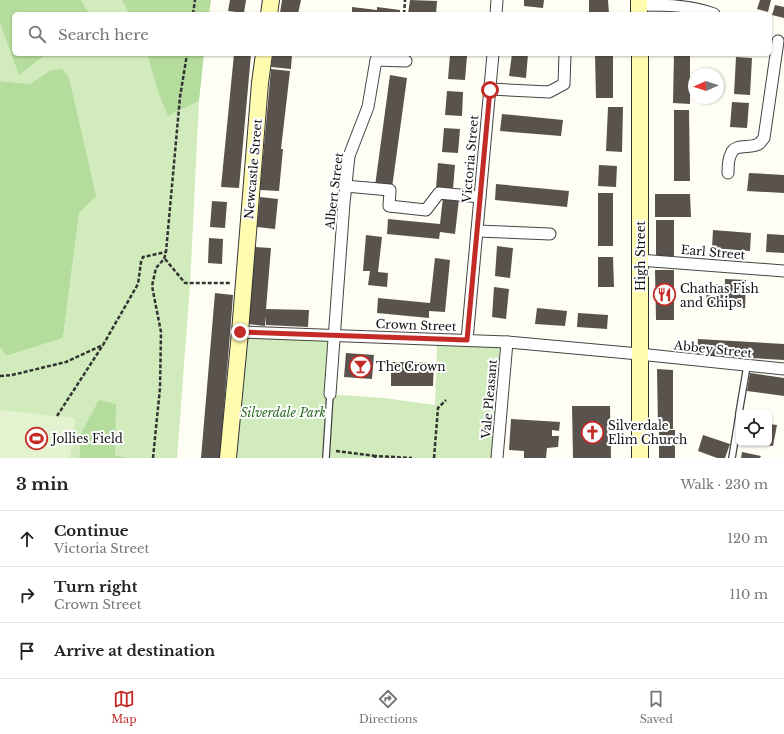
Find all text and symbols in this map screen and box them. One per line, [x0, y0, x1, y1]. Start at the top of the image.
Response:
search box [12, 12, 772, 56]
icon: search [26, 23, 48, 45]
text: Search here [58, 25, 149, 44]
north arrow [688, 68, 724, 104]
route start [481, 81, 499, 99]
street label: Victoria Street [459, 114, 481, 205]
street label: Newcastle Street [241, 118, 265, 220]
street label: Albert Street [322, 151, 346, 231]
street label: High Street [633, 220, 648, 291]
street label: Earl Street [680, 242, 746, 262]
place label: Chathas Fish and Chips [680, 281, 759, 310]
restaurant icon: Chathas Fish and Chips [652, 282, 678, 308]
street label: Crown Street [375, 316, 457, 334]
route end [231, 323, 249, 341]
street label: Abbey Street [672, 337, 753, 361]
bar icon: The Crown [348, 353, 374, 379]
street label: Vale Pleasant [478, 358, 500, 440]
place label: The Crown [376, 359, 446, 374]
park label: Silverdale Park [240, 405, 326, 420]
map controls [736, 410, 772, 446]
button: locate [736, 410, 772, 446]
place label: Silverdale Elim Church [608, 418, 687, 447]
church icon: Silverdale Elim Church [579, 419, 605, 445]
sports icon: Jollies Field [23, 425, 49, 451]
place label: Jollies Field [50, 431, 123, 446]
text: 3 min [16, 474, 69, 495]
text: Walk · 230 m [680, 476, 768, 493]
text: Continue [54, 521, 129, 540]
icon: ahead [16, 528, 38, 550]
text: 120 m [727, 530, 768, 547]
text: Victoria Street [54, 540, 149, 557]
text: Turn right [54, 577, 137, 596]
icon: right [16, 584, 38, 606]
text: 110 m [729, 586, 768, 603]
text: Crown Street [54, 596, 142, 613]
icon: arrive [16, 640, 38, 662]
text: Arrive at destination [54, 641, 215, 660]
tab: Map [111, 688, 137, 726]
tab: Directions [359, 688, 417, 726]
tab: Saved [640, 688, 673, 726]

